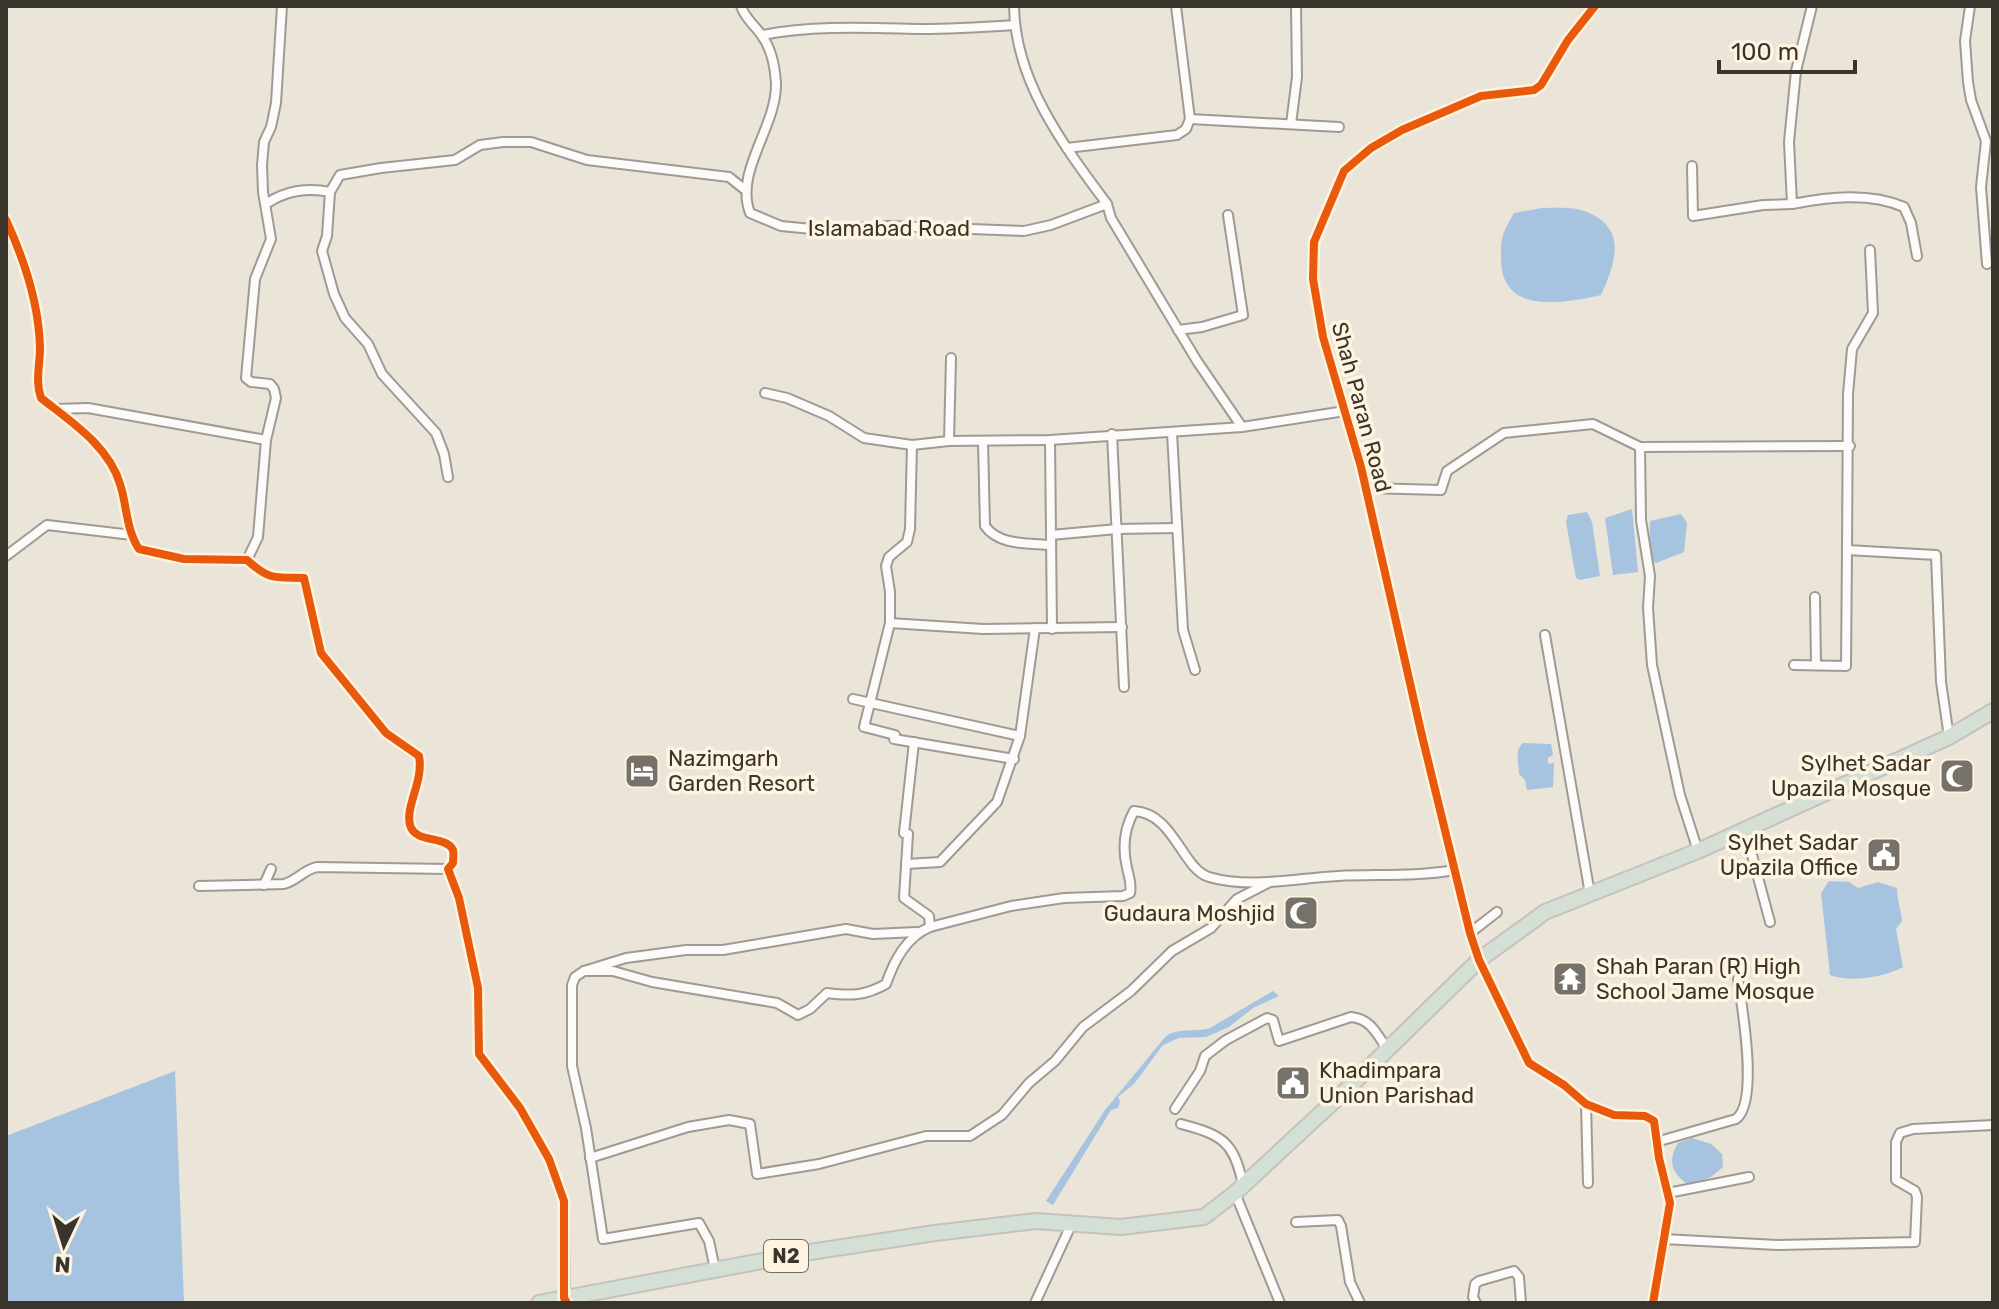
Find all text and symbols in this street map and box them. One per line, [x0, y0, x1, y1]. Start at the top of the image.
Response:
scale bar [1719, 24, 1855, 74]
text: 100 m [1731, 38, 1799, 66]
street label: Islamabad Road [808, 215, 970, 242]
street label: Shah Paran Road [1326, 319, 1397, 495]
place label: Nazimgarh Garden Resort [668, 745, 815, 797]
place label: Sylhet Sadar Upazila Mosque [1771, 750, 1932, 802]
hotel icon: Nazimgarh Garden Resort [623, 752, 661, 790]
mosque icon: Sylhet Sadar Upazila Mosque [1938, 757, 1976, 795]
place label: Sylhet Sadar Upazila Office [1720, 829, 1859, 881]
public building icon: Sylhet Sadar Upazila Office [1865, 836, 1903, 874]
mosque icon: Gudaura Moshjid [1282, 894, 1320, 932]
place label: Gudaura Moshjid [1104, 900, 1275, 927]
place label: Shah Paran (R) High School Jame Mosque [1596, 953, 1814, 1005]
temple icon: Shah Paran (R) High School Jame Mosque [1551, 960, 1589, 998]
place label: Khadimpara Union Parishad [1319, 1057, 1474, 1109]
public building icon: Khadimpara Union Parishad [1274, 1064, 1312, 1102]
north arrow [24, 1205, 104, 1285]
road number: N2 [764, 1240, 808, 1272]
text: N [54, 1250, 71, 1278]

